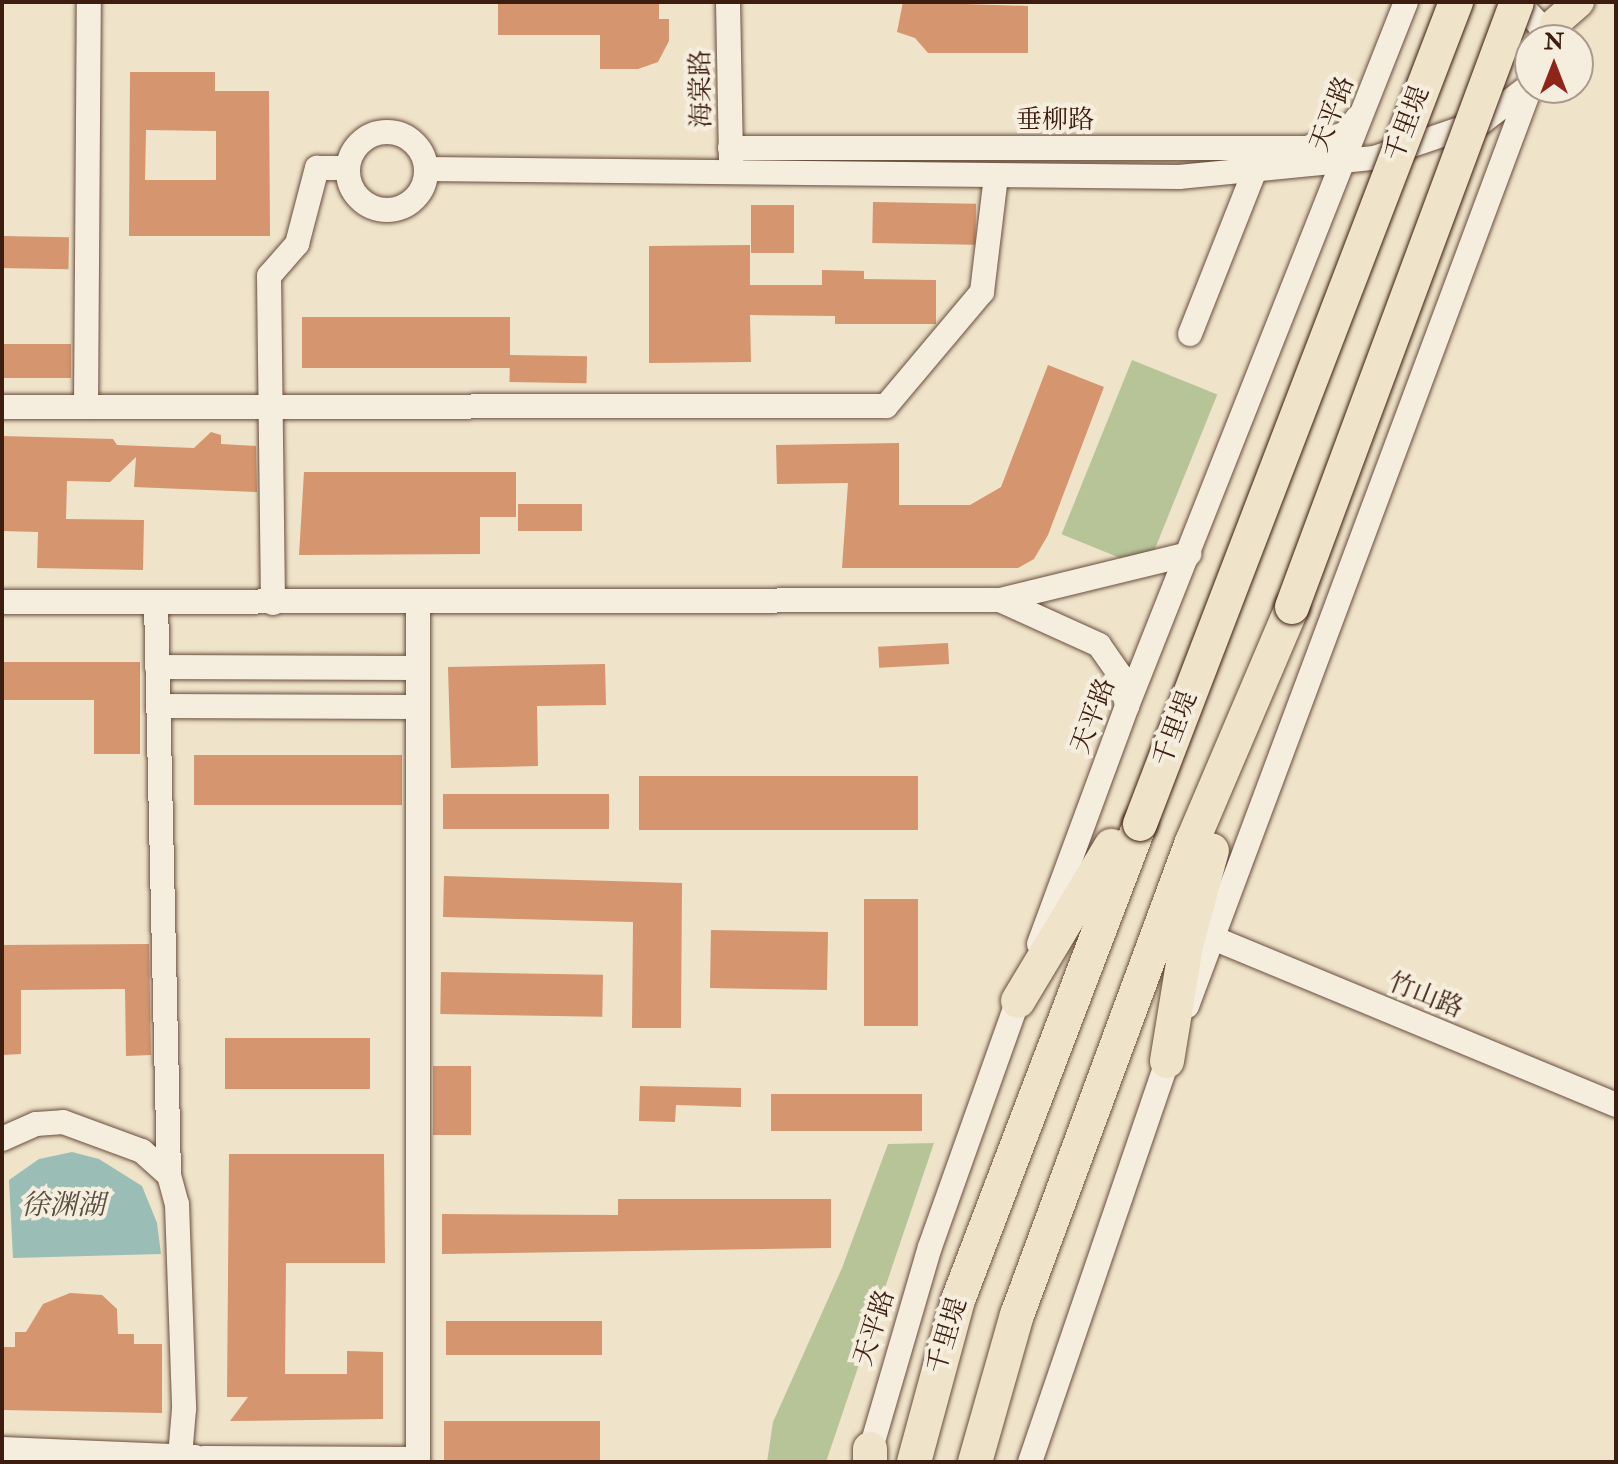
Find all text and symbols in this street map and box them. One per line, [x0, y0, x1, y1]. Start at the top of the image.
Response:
north arrow [1514, 24, 1594, 104]
text: N [1544, 28, 1564, 56]
street label: 海棠路 [686, 50, 718, 128]
street label: 天平路 [1304, 72, 1362, 156]
street label: 千里堤 [1379, 82, 1437, 166]
street label: 垂柳路 [1016, 105, 1094, 137]
street label: 天平路 [1065, 674, 1123, 758]
street label: 千里堤 [1147, 687, 1205, 771]
street label: 竹山路 [1383, 967, 1467, 1025]
water label: 徐渊湖 [21, 1189, 105, 1223]
street label: 天平路 [848, 1286, 902, 1370]
street label: 千里堤 [922, 1294, 974, 1378]

